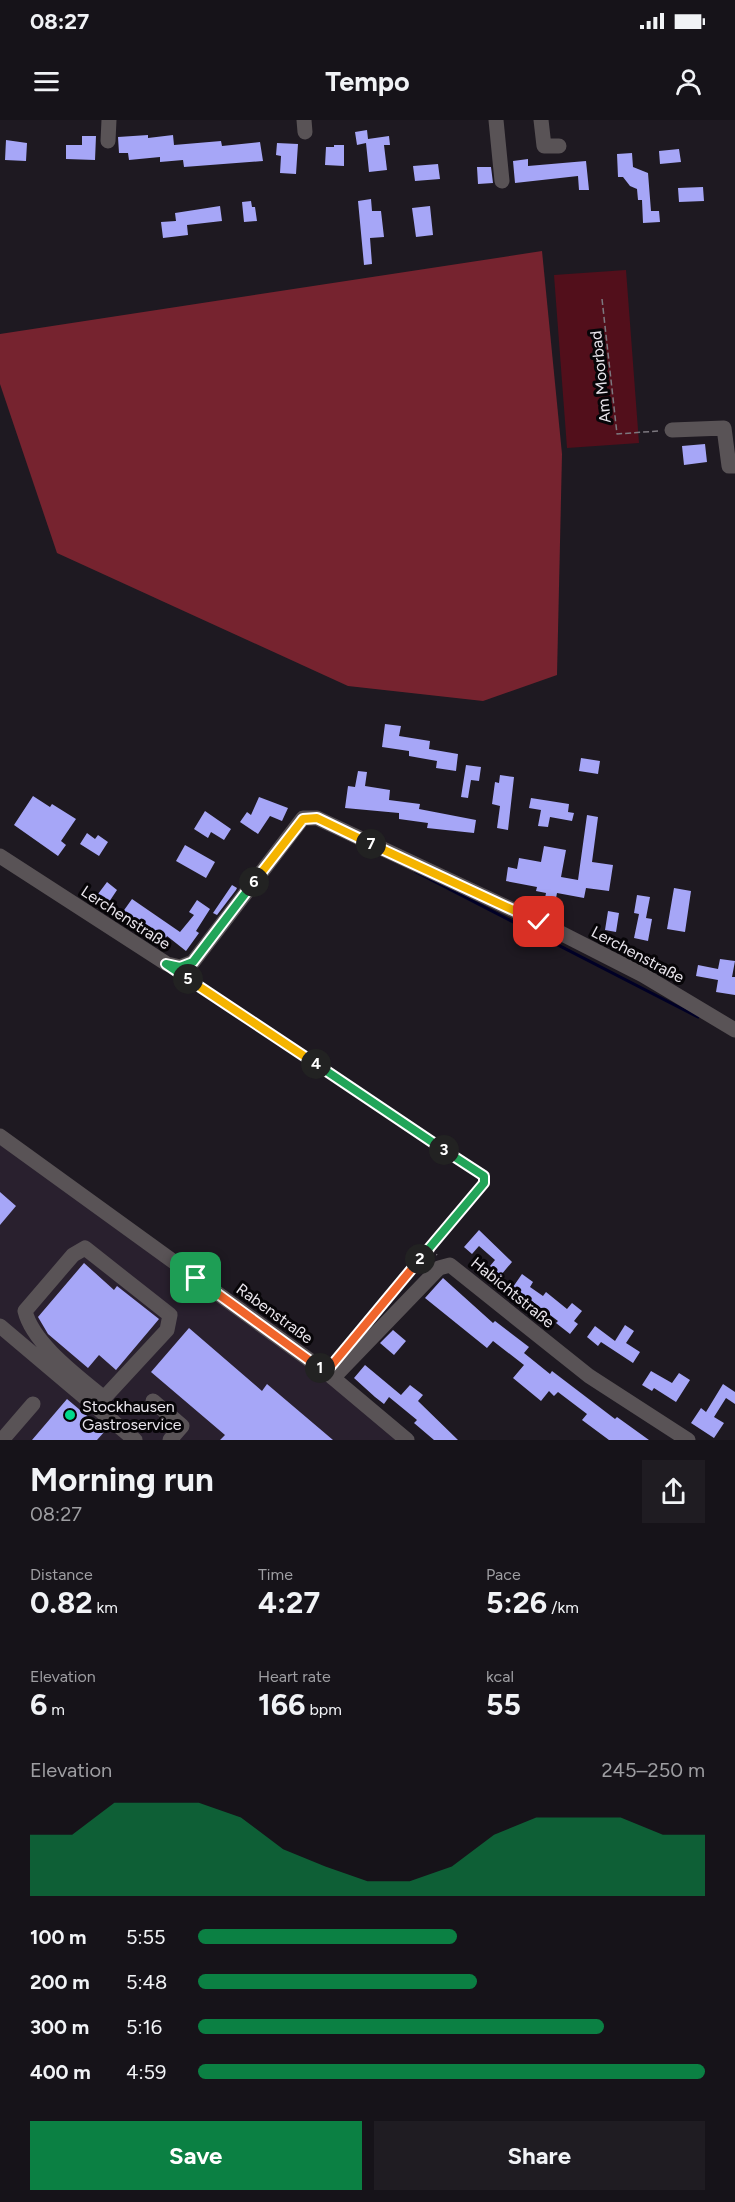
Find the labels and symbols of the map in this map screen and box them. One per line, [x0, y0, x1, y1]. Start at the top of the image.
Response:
street label: Am Moorbad [586, 330, 615, 424]
pin: 7 [356, 829, 386, 859]
pin: 6 [239, 867, 269, 897]
street label: Lerchenstraße [78, 882, 174, 953]
pin [513, 896, 564, 947]
street label: Lerchenstraße [588, 922, 688, 987]
pin: 5 [173, 964, 203, 994]
pin: 4 [301, 1049, 331, 1079]
pin: 3 [429, 1135, 459, 1165]
pin: 2 [405, 1244, 435, 1274]
pin [170, 1252, 221, 1303]
street label: Habichtstraße [467, 1253, 558, 1332]
street label: Rabenstraße [233, 1279, 317, 1348]
pin: 1 [305, 1353, 335, 1383]
place label: Stockhausen Gastroservice [82, 1397, 182, 1434]
marker: Stockhausen Gastroservice [63, 1408, 77, 1422]

